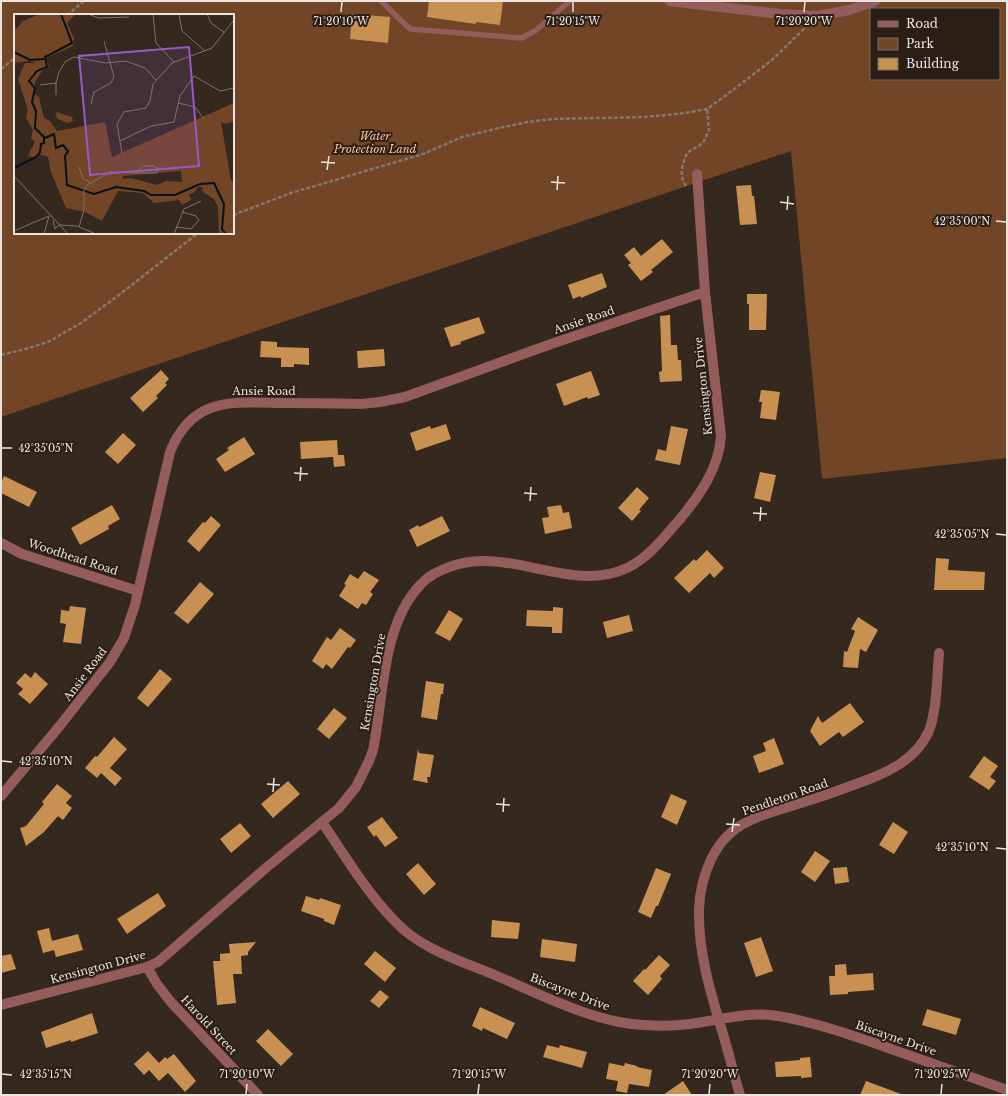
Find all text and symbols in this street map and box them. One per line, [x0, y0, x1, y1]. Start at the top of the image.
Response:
legend [870, 8, 1000, 80]
inset map [14, 14, 234, 234]
text: 71°20'10"W [313, 15, 369, 28]
text: 71°20'15"W [546, 15, 600, 28]
text: 71°20'20"W [775, 15, 833, 28]
text: Road [906, 16, 938, 31]
text: Park [906, 36, 934, 51]
text: Building [906, 56, 960, 71]
park label: Water Protection Land [333, 129, 417, 156]
text: 42°35'00"N [934, 215, 990, 228]
street label: Ansie Road [551, 303, 617, 337]
street label: Kensington Drive [691, 336, 715, 436]
street label: Ansie Road [231, 384, 296, 398]
text: 42°35'05"N [19, 442, 73, 455]
text: 42°35'05"N [935, 528, 989, 541]
street label: Woodhead Road [25, 536, 120, 578]
street label: Kensington Drive [358, 632, 388, 732]
street label: Ansie Road [60, 644, 110, 704]
text: 42°35'10"N [19, 755, 73, 768]
street label: Pendleton Road [740, 776, 830, 818]
text: 42°35'10"N [935, 841, 989, 854]
street label: Kensington Drive [49, 947, 147, 987]
street label: Biscayne Drive [528, 970, 612, 1014]
street label: Harold Street [178, 992, 241, 1058]
street label: Biscayne Drive [854, 1018, 938, 1058]
text: 42°35'15"N [20, 1068, 72, 1081]
text: 71°20'10"W [219, 1068, 275, 1081]
text: 71°20'15"W [452, 1068, 506, 1081]
text: 71°20'20"W [681, 1068, 739, 1081]
text: 71°20'25"W [914, 1068, 970, 1081]

